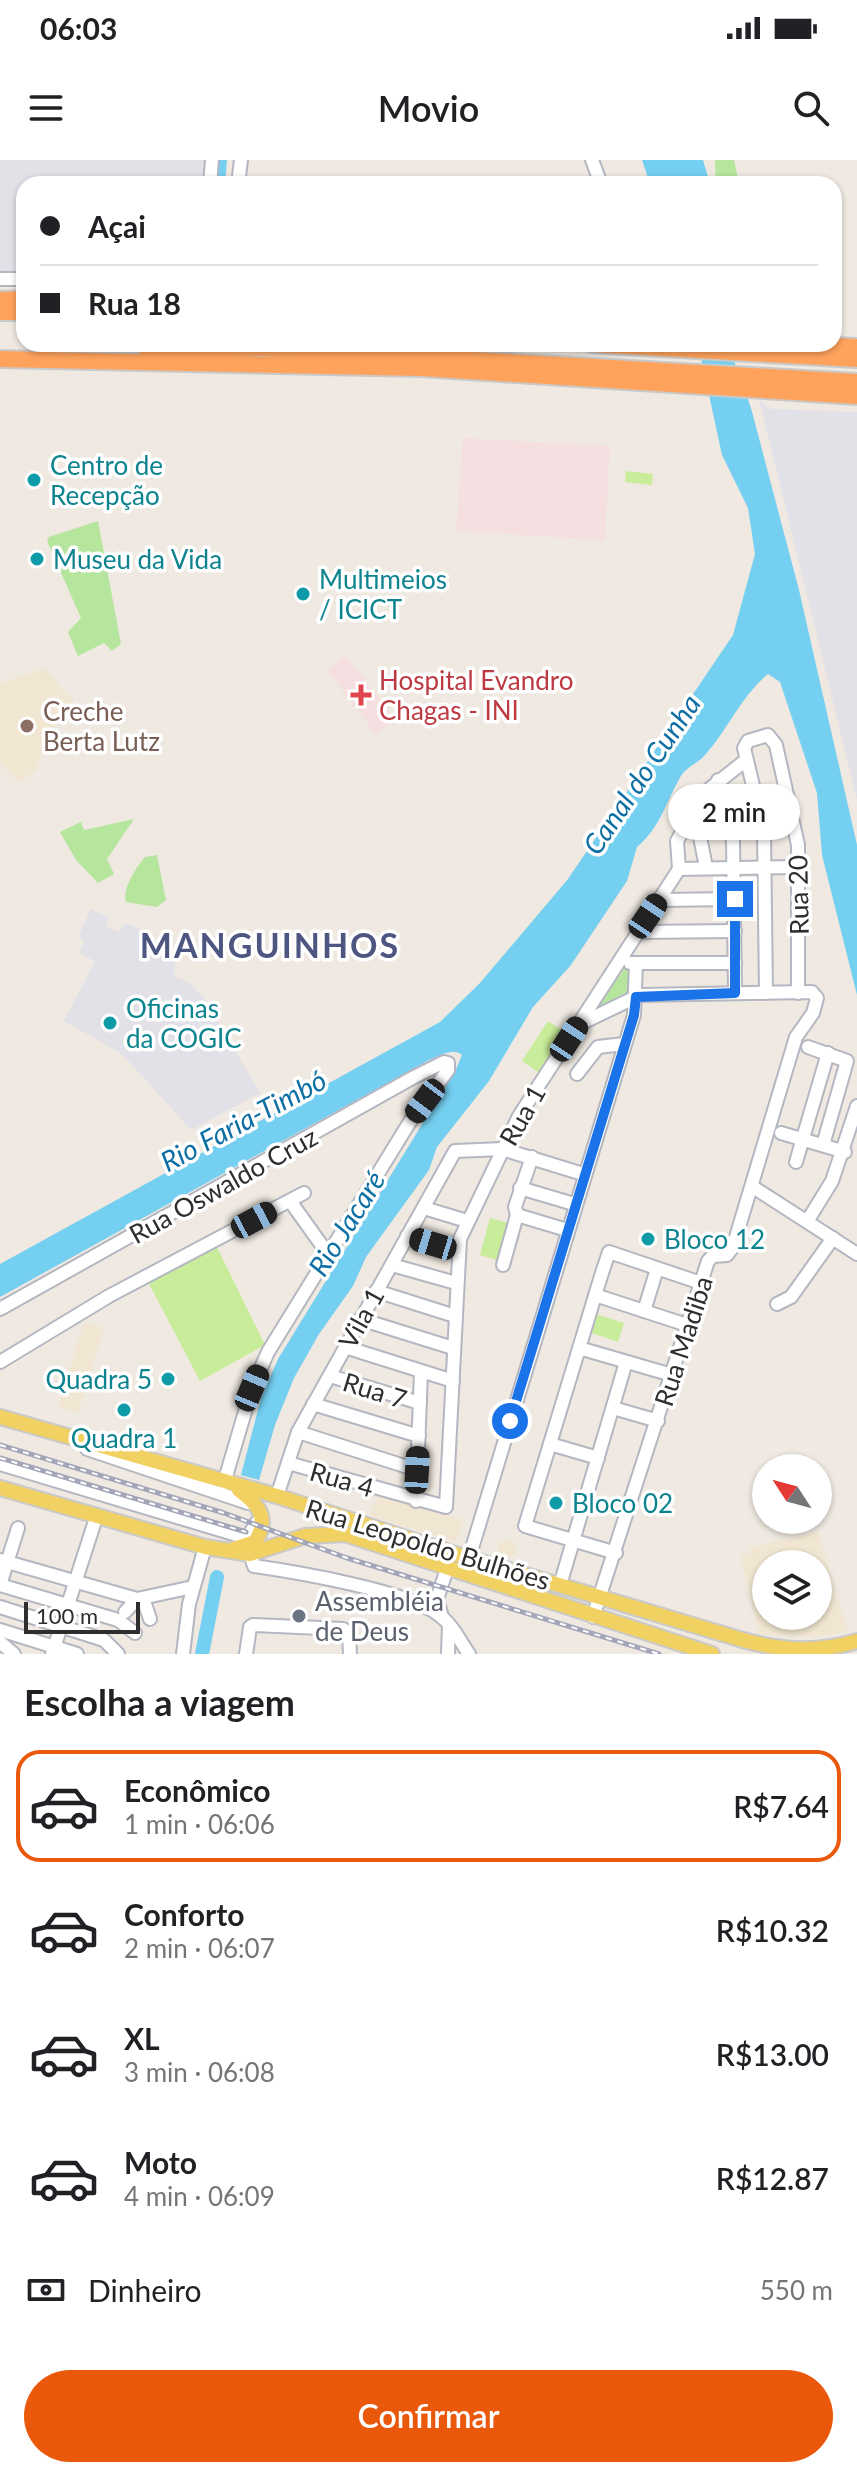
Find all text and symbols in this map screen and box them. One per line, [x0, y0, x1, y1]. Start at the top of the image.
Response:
text: 06:03 [40, 10, 117, 46]
icon: menu [24, 86, 68, 130]
text: Movio [378, 86, 479, 130]
icon: search [789, 86, 833, 130]
text: Açai [88, 208, 146, 244]
text: Rua 18 [88, 285, 181, 321]
place label: Centro de Recepção [50, 449, 163, 511]
marker: Centro de Recepção [25, 471, 43, 489]
place label: Museu da Vida [53, 543, 222, 575]
marker: Museu da Vida [28, 550, 46, 568]
place label: Multimeios / ICICT [319, 563, 447, 625]
marker: Multimeios / ICICT [294, 585, 312, 603]
place label: Hospital Evandro Chagas - INI [379, 664, 574, 726]
marker: Hospital Evandro Chagas - INI [350, 684, 372, 706]
water label: Canal do Cunha [575, 688, 707, 860]
place label: Creche Berta Lutz [43, 695, 160, 757]
marker: Creche Berta Lutz [18, 717, 36, 735]
callout: 2 min [669, 783, 801, 839]
text: 2 min [702, 796, 766, 828]
street label: Rua 20 [781, 855, 815, 935]
route end [717, 881, 753, 917]
car [625, 889, 671, 943]
district label: MANGUINHOS [140, 924, 400, 965]
place label: Oficinas da COGIC [126, 992, 242, 1054]
car [546, 1012, 592, 1066]
marker: Oficinas da COGIC [101, 1014, 119, 1032]
water label: Rio Faria-Timbó [154, 1062, 332, 1178]
car [401, 1075, 449, 1127]
street label: Rua 1 [492, 1079, 552, 1151]
street label: Rua Oswaldo Cruz [123, 1120, 323, 1250]
water label: Rio Jacaré [301, 1164, 391, 1282]
car [227, 1198, 281, 1242]
place label: Bloco 12 [664, 1223, 765, 1255]
car [407, 1226, 459, 1262]
marker: Bloco 12 [639, 1230, 657, 1248]
street label: Rua Madiba [647, 1272, 719, 1410]
street label: Vila 1 [331, 1282, 391, 1354]
car [232, 1361, 272, 1415]
place label: Quadra 5 [45, 1363, 152, 1395]
street label: Rua 7 [339, 1365, 411, 1415]
marker: Quadra 5 [159, 1370, 177, 1388]
marker: Quadra 1 [115, 1401, 133, 1419]
route start [492, 1403, 528, 1439]
place label: Quadra 1 [71, 1422, 177, 1454]
car [404, 1445, 430, 1495]
north arrow [752, 1454, 832, 1534]
map controls [752, 1454, 832, 1630]
street label: Rua 4 [306, 1455, 378, 1503]
place label: Bloco 02 [572, 1487, 673, 1519]
street label: Rua Leopoldo Bulhões [302, 1492, 554, 1596]
marker: Bloco 02 [547, 1494, 565, 1512]
button: layers [752, 1550, 832, 1630]
place label: Assembléia de Deus [315, 1585, 444, 1647]
scale bar [24, 1598, 140, 1634]
text: 100 m [36, 1602, 98, 1629]
marker: Assembléia de Deus [290, 1607, 308, 1625]
text: Escolha a viagem [24, 1680, 295, 1724]
icon: car [28, 1770, 100, 1842]
text: Econômico [124, 1772, 270, 1808]
text: R$7.64 [733, 1788, 829, 1824]
text: 1 min · 06:06 [124, 1808, 275, 1840]
icon: car [28, 1894, 100, 1966]
text: Conforto [124, 1896, 244, 1932]
text: R$10.32 [716, 1912, 829, 1948]
text: 2 min · 06:07 [124, 1932, 275, 1964]
icon: car [28, 2018, 100, 2090]
text: XL [124, 2020, 160, 2056]
text: R$13.00 [716, 2036, 829, 2072]
text: 3 min · 06:08 [124, 2056, 275, 2088]
icon: car [28, 2142, 100, 2214]
text: Moto [124, 2144, 197, 2180]
text: R$12.87 [716, 2160, 829, 2196]
text: 4 min · 06:09 [124, 2180, 275, 2212]
icon: cash [24, 2268, 68, 2312]
text: Dinheiro [88, 2272, 202, 2308]
text: 550 m [760, 2274, 833, 2306]
button: Confirmar [24, 2370, 833, 2462]

